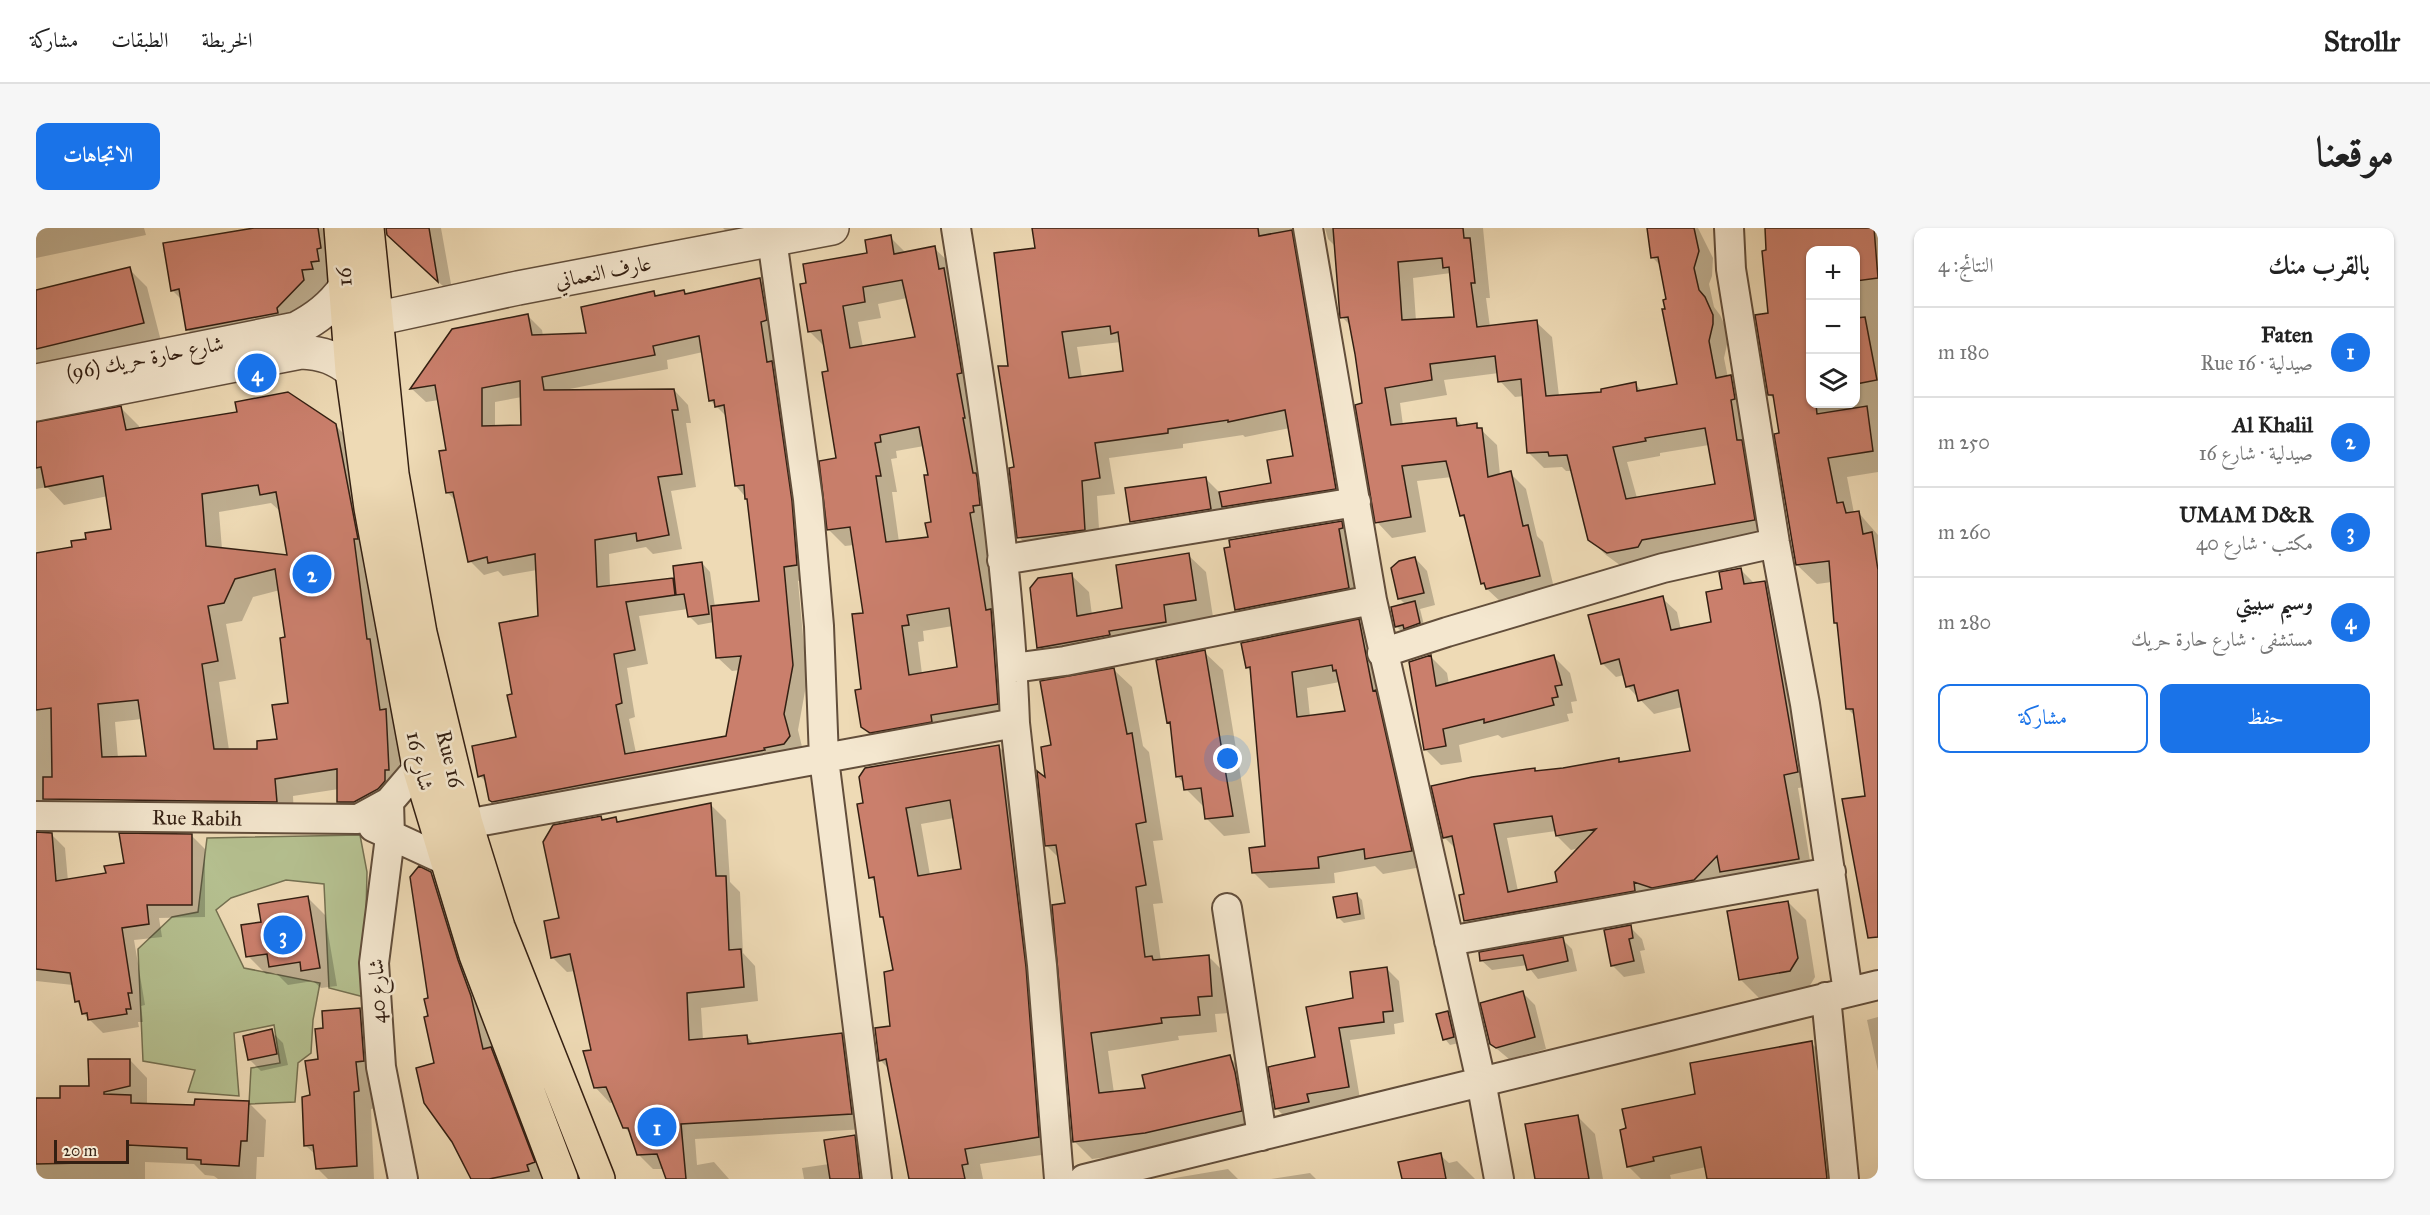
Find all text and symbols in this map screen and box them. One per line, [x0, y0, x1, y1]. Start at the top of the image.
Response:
text: Strollr [2324, 24, 2400, 59]
text: مشاركة [30, 27, 78, 53]
text: الطبقات [111, 27, 168, 53]
text: الخريطة [201, 27, 253, 53]
button: الاتجاهات [36, 123, 160, 190]
text: موقعنا [2316, 126, 2394, 178]
map controls [1806, 246, 1860, 408]
button: + [1806, 246, 1860, 300]
text: بالقرب منك [2268, 249, 2370, 281]
street label: عارف النعماني [553, 250, 654, 298]
text: النتائج: 4 [1938, 253, 1994, 277]
street label: 16 [330, 265, 358, 287]
button: − [1806, 300, 1860, 354]
text: Faten [2261, 321, 2313, 348]
street label: شارع حارة حريك (96) [64, 330, 227, 391]
text: 180 m [1938, 340, 1989, 364]
text: 1 [2347, 340, 2354, 364]
pin: 4 [238, 350, 276, 396]
text: صيدلية · Rue 16 [2201, 351, 2313, 375]
button: layers [1806, 354, 1860, 408]
text: Al Khalil [2232, 411, 2313, 438]
text: 250 m [1938, 430, 1990, 454]
text: 2 [2346, 430, 2355, 454]
text: صيدلية · شارع 16 [2199, 441, 2313, 465]
text: UMAM D&R [2179, 501, 2313, 528]
text: 260 m [1938, 520, 1991, 544]
text: 3 [2347, 520, 2355, 544]
text: مكتب · شارع 40 [2196, 531, 2313, 555]
pin: 2 [292, 552, 332, 596]
text: وسيم سبيتي [2235, 589, 2313, 616]
text: 280 m [1938, 610, 1991, 634]
text: 4 [2345, 610, 2356, 634]
text: مستشفى · شارع حارة حريك [2131, 627, 2313, 651]
button: مشاركة [1938, 684, 2148, 753]
button: حفظ [2160, 684, 2370, 753]
street label: Rue 16 [430, 728, 470, 791]
street label: شارع 16 [396, 729, 439, 794]
your location [1213, 744, 1242, 773]
street label: Rue Rabih [152, 804, 243, 832]
pin: 3 [264, 912, 302, 958]
street label: شارع 40 [363, 958, 396, 1024]
pin: 1 [638, 1104, 676, 1150]
scale bar [54, 1137, 129, 1164]
text: 20 m [63, 1141, 97, 1160]

